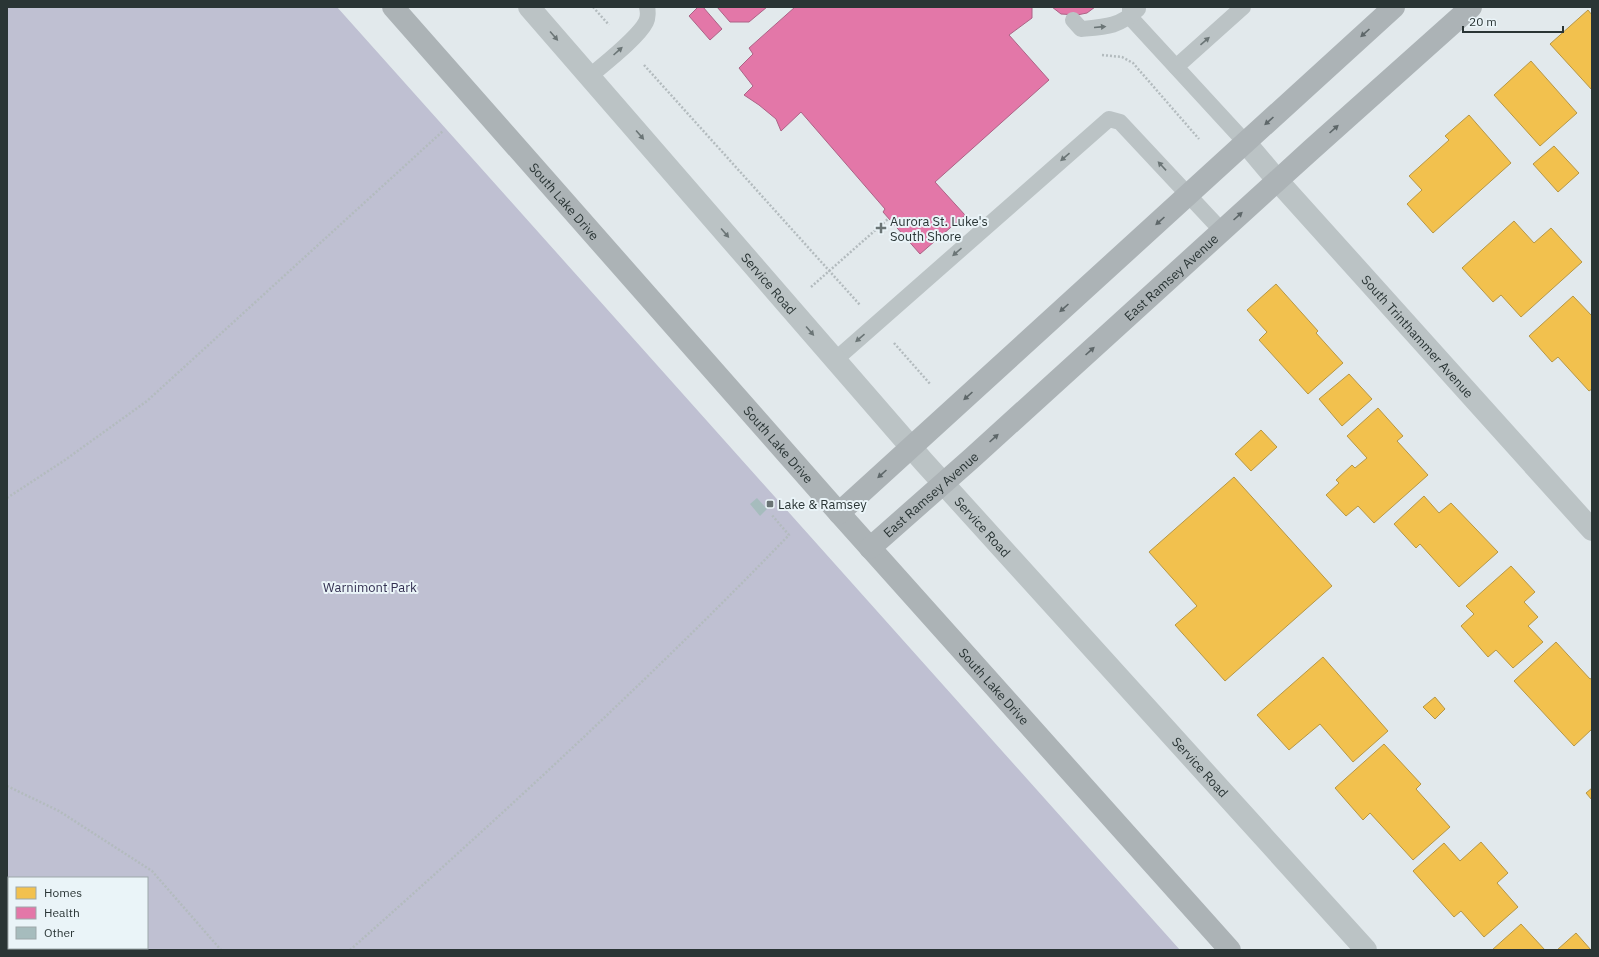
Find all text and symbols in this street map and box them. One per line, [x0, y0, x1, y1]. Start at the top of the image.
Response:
scale bar [1463, 8, 1563, 34]
text: 20 m [1469, 14, 1497, 29]
one-way arrow [1094, 24, 1106, 30]
one-way arrow [1360, 29, 1370, 38]
one-way arrow [550, 31, 559, 42]
one-way arrow [1200, 36, 1210, 46]
one-way arrow [613, 46, 624, 55]
one-way arrow [1264, 116, 1274, 126]
one-way arrow [1329, 124, 1339, 134]
one-way arrow [635, 129, 644, 140]
one-way arrow [1061, 152, 1070, 161]
street label: South Lake Drive [525, 159, 603, 244]
one-way arrow [1157, 161, 1166, 171]
one-way arrow [1233, 212, 1243, 221]
place label: Aurora St. Luke's South Shore [890, 213, 988, 245]
one-way arrow [1155, 216, 1165, 225]
marker: Aurora St. Luke's South Shore [875, 222, 887, 234]
one-way arrow [720, 228, 729, 238]
street label: East Ramsey Avenue [1121, 230, 1222, 325]
one-way arrow [952, 248, 963, 257]
street label: Service Road [737, 250, 800, 318]
street label: South Trinthammer Avenue [1358, 272, 1477, 402]
one-way arrow [1059, 304, 1069, 313]
one-way arrow [805, 326, 815, 336]
one-way arrow [855, 334, 865, 343]
one-way arrow [1085, 346, 1095, 356]
one-way arrow [963, 391, 973, 401]
street label: South Lake Drive [739, 402, 817, 487]
one-way arrow [989, 434, 999, 443]
street label: East Ramsey Avenue [880, 448, 982, 541]
one-way arrow [877, 469, 888, 478]
street label: Service Road [951, 493, 1014, 561]
place label: Lake & Ramsey [778, 496, 867, 513]
marker: Lake & Ramsey [765, 499, 775, 509]
park label: Warnimont Park [323, 579, 417, 596]
street label: South Lake Drive [955, 644, 1033, 729]
street label: Service Road [1168, 734, 1232, 801]
legend [8, 877, 148, 949]
text: Homes [44, 885, 82, 900]
text: Health [44, 905, 80, 920]
text: Other [44, 925, 75, 940]

